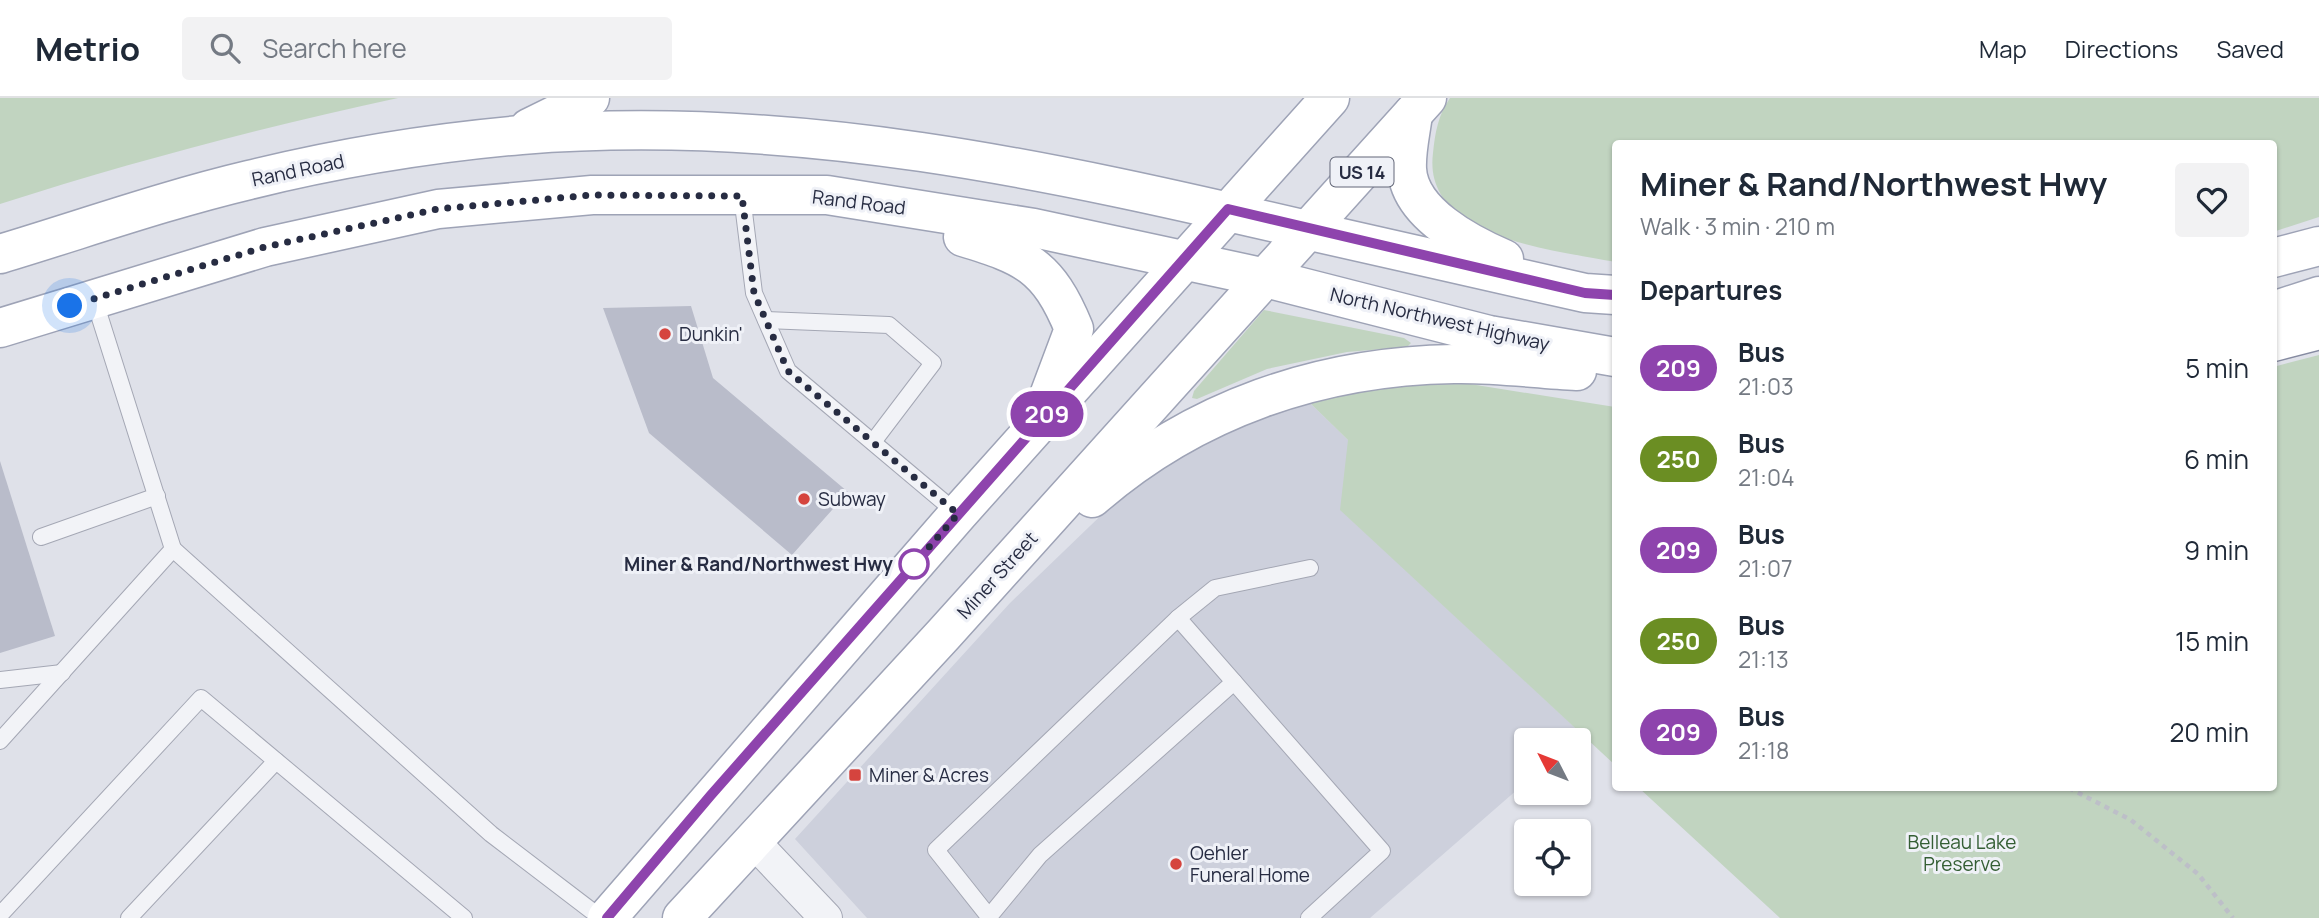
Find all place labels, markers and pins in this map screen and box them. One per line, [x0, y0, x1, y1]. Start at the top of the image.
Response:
place label: Dunkin' [679, 321, 743, 347]
marker: Dunkin' [657, 326, 673, 342]
place label: Subway [818, 486, 886, 512]
marker: Subway [796, 491, 812, 507]
marker: Miner & Rand/Northwest Hwy [899, 549, 929, 579]
place label: Miner & Rand/Northwest Hwy [624, 551, 893, 577]
place label: Miner & Acres [869, 762, 989, 788]
marker: Miner & Acres [847, 767, 863, 783]
place label: Oehler Funeral Home [1190, 840, 1310, 888]
marker: Oehler Funeral Home [1168, 856, 1184, 872]

